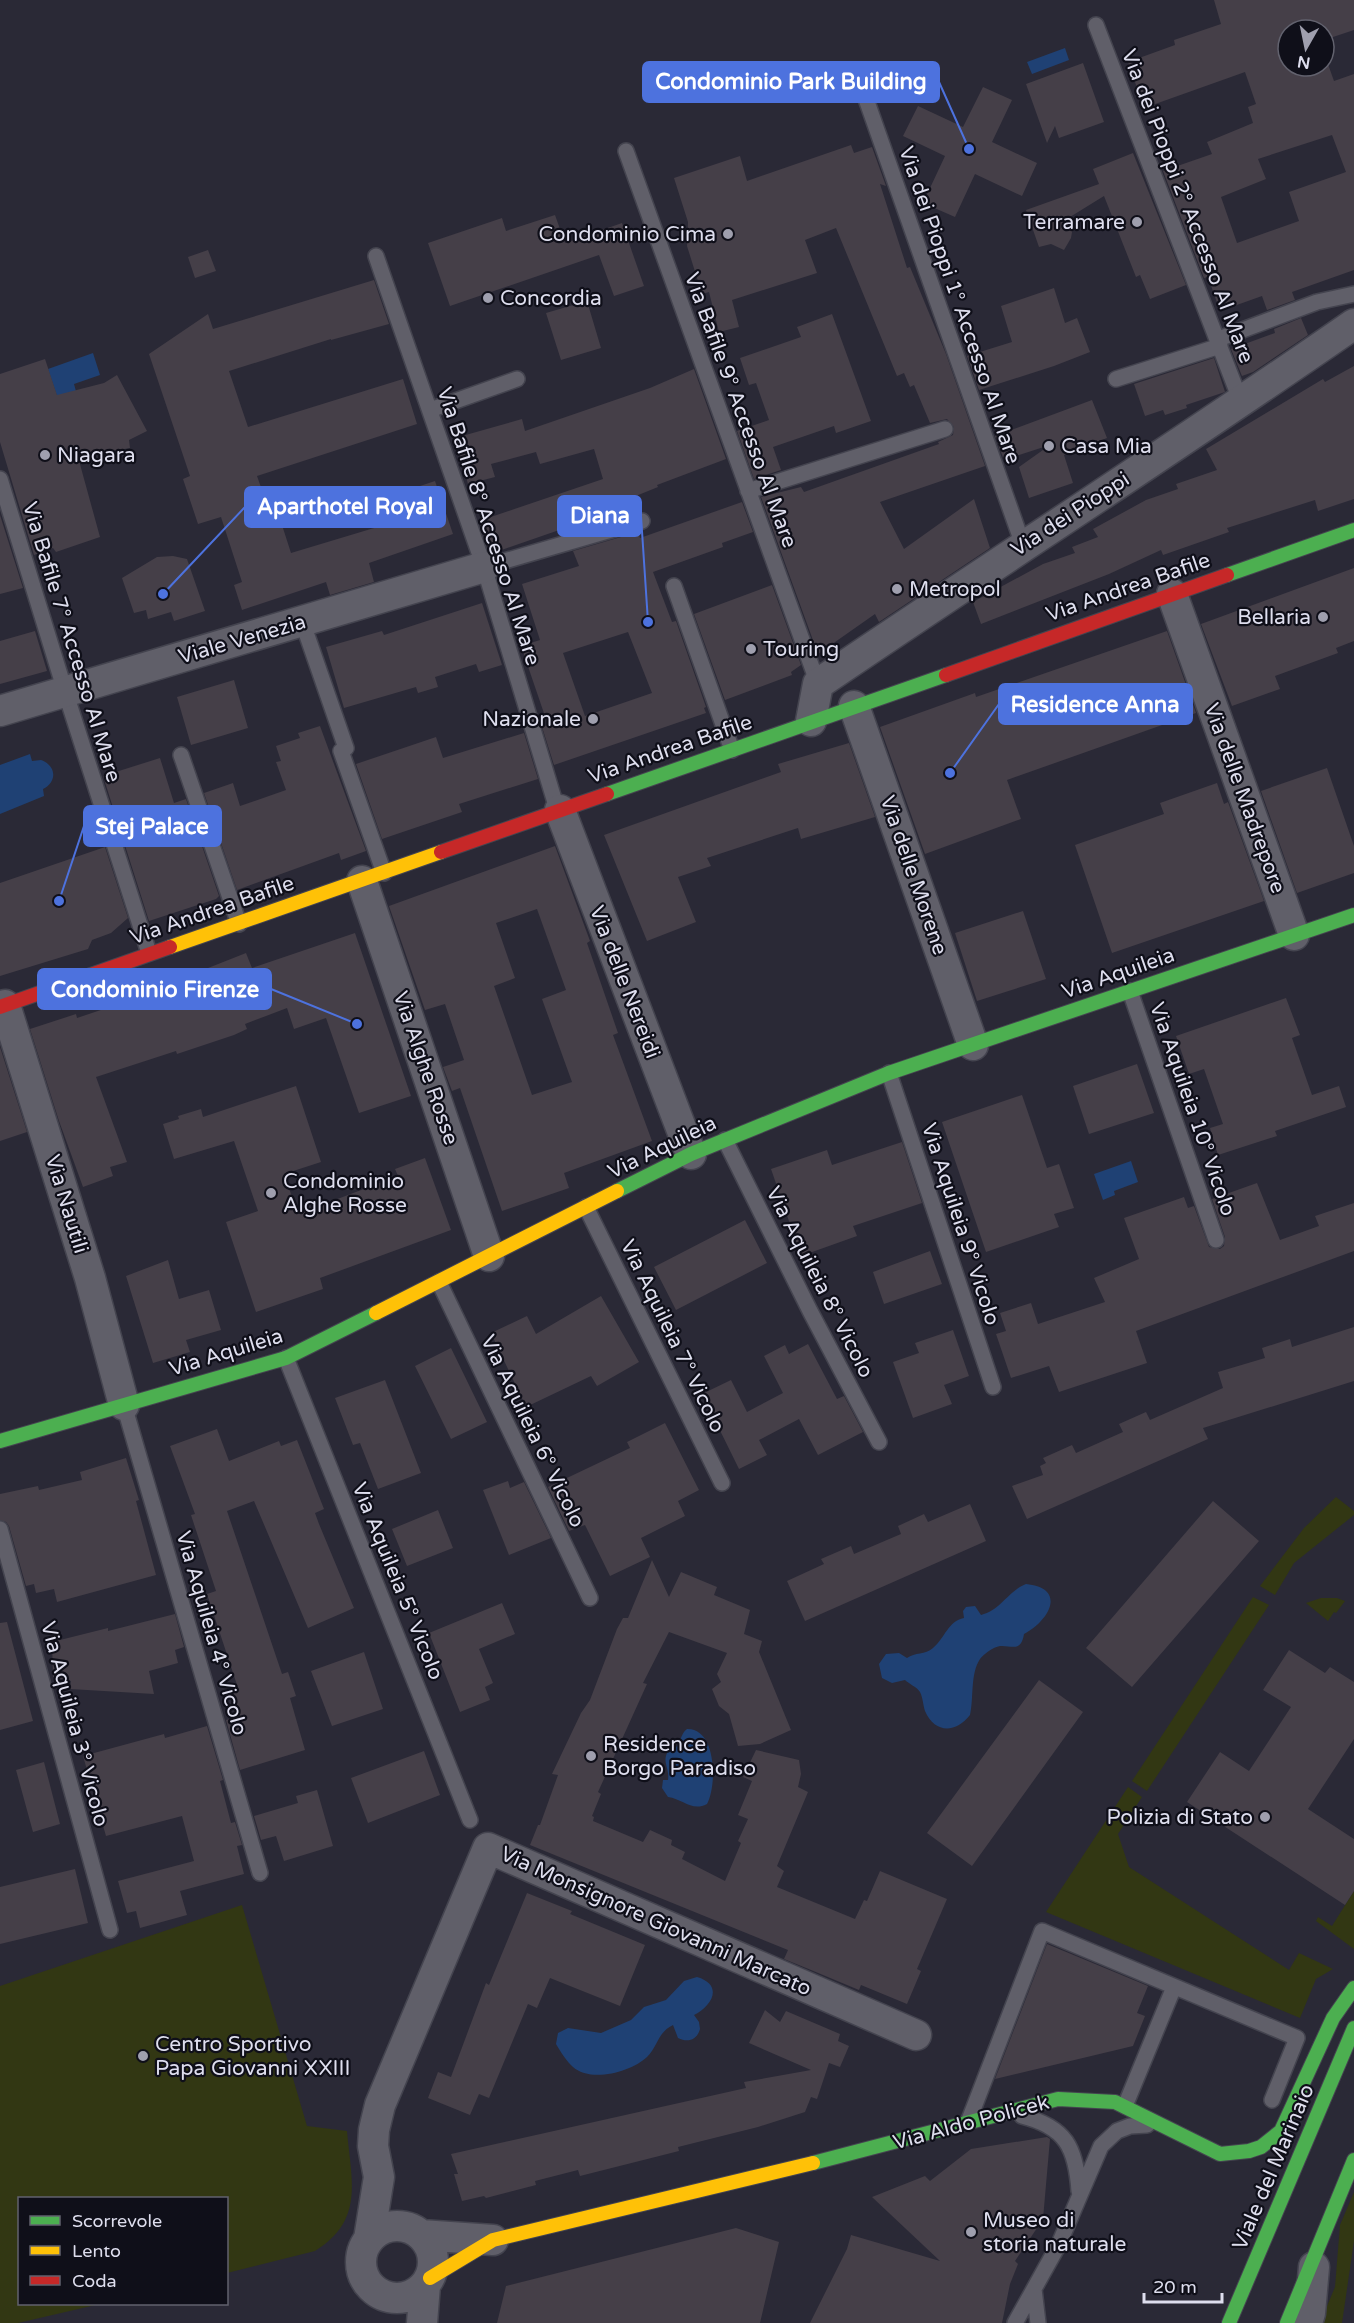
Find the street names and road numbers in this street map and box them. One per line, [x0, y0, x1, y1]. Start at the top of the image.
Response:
street label: Via dei Pioppi 2° Accesso Al Mare [1116, 46, 1259, 367]
street label: Via dei Pioppi 1° Accesso Al Mare [893, 143, 1026, 467]
street label: Via Bafile 9° Accesso Al Mare [679, 269, 802, 551]
street label: Via Bafile 8° Accesso Al Mare [432, 384, 545, 669]
street label: Via dei Pioppi [1006, 467, 1134, 562]
street label: Via Bafile 7° Accesso Al Mare [17, 499, 126, 785]
street label: Via Andrea Bafile [1043, 548, 1214, 627]
street label: Viale Venezia [176, 609, 309, 670]
street label: Via delle Madrepore [1199, 700, 1291, 897]
street label: Via Andrea Bafile [585, 710, 756, 789]
street label: Via delle Morene [875, 792, 953, 958]
street label: Via Andrea Bafile [127, 871, 298, 950]
street label: Via delle Nereidi [584, 902, 665, 1062]
street label: Via Aquileia [1058, 942, 1178, 1004]
street label: Via Alghe Rosse [388, 988, 464, 1148]
street label: Via Aquileia 10° Vicolo [1144, 999, 1241, 1219]
street label: Via Aquileia [604, 1110, 721, 1184]
street label: Via Aquileia 9° Vicolo [916, 1120, 1005, 1328]
street label: Via Nautili [40, 1152, 93, 1257]
street label: Via Aquileia 8° Vicolo [760, 1182, 879, 1382]
street label: Via Aquileia 7° Vicolo [615, 1236, 730, 1437]
street label: Via Aquileia [166, 1323, 286, 1382]
street label: Via Aquileia 6° Vicolo [475, 1331, 590, 1532]
street label: Via Aquileia 5° Vicolo [346, 1479, 449, 1684]
street label: Via Aquileia 4° Vicolo [170, 1528, 253, 1738]
street label: Via Aquileia 3° Vicolo [35, 1619, 114, 1829]
street label: Via Monsignore Giovanni Marcato [496, 1841, 815, 2002]
street label: Viale del Marinaio [1227, 2081, 1320, 2254]
street label: Via Aldo Policek [890, 2090, 1052, 2155]

